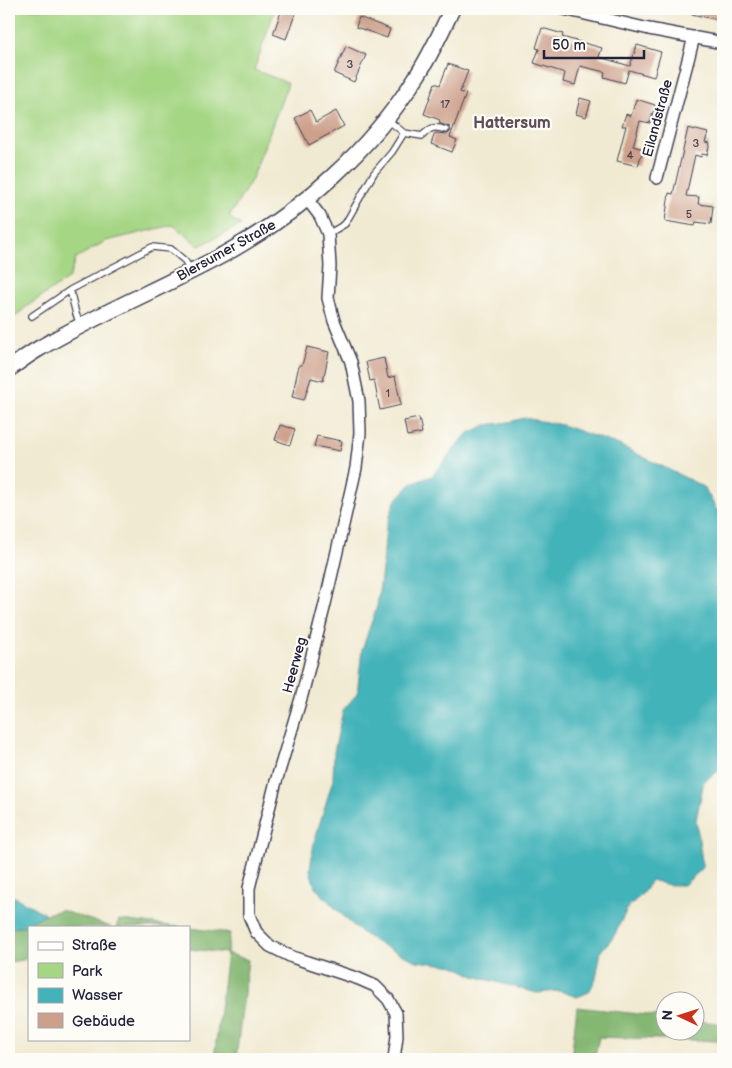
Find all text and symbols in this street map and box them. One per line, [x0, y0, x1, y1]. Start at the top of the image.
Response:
scale bar [544, 28, 644, 60]
text: 50 m [552, 36, 586, 55]
house number: 3 [347, 58, 354, 71]
street label: Eilandstraße [639, 78, 676, 159]
house number: 17 [440, 98, 450, 111]
district label: Hattersum [473, 114, 551, 133]
house number: 3 [693, 137, 700, 150]
house number: 4 [627, 149, 634, 162]
house number: 5 [686, 208, 692, 221]
street label: Blersumer Straße [174, 216, 279, 285]
house number: 1 [386, 387, 390, 400]
street label: Heerweg [279, 635, 310, 695]
legend [28, 926, 190, 1040]
text: Straße [72, 936, 117, 955]
text: Park [72, 962, 103, 981]
text: Wasser [72, 986, 123, 1005]
north arrow [654, 990, 704, 1040]
text: N [659, 1009, 676, 1021]
text: Gebäude [72, 1012, 135, 1031]

